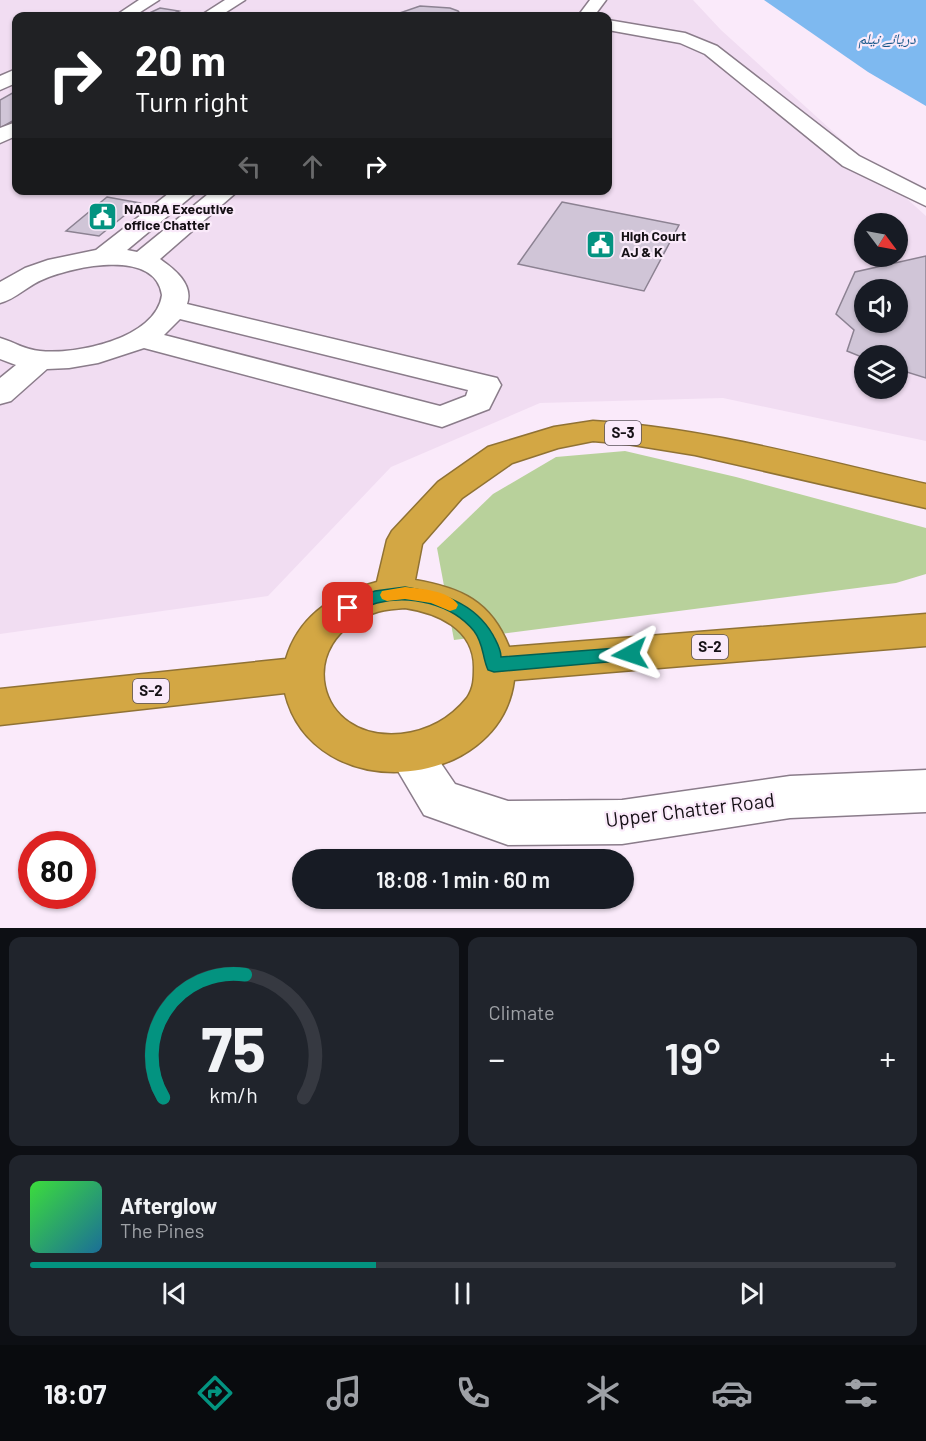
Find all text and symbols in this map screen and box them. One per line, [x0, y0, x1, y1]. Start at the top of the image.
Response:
water label: دریائے نیلم [858, 29, 917, 49]
text: 20 m [135, 34, 226, 84]
icon: right [36, 36, 114, 114]
text: Turn right [135, 85, 249, 117]
icon: left [233, 150, 266, 183]
icon: ahead [296, 150, 329, 183]
icon: right [359, 150, 392, 183]
place label: NADRA Executive office Chatter [124, 200, 234, 233]
public building icon: NADRA Executive office Chatter [87, 201, 119, 233]
north arrow [854, 213, 908, 267]
map controls [854, 213, 908, 399]
place label: High Court AJ & K [621, 227, 686, 260]
public building icon: High Court AJ & K [584, 228, 616, 260]
button: sound [854, 279, 908, 333]
button: layers [854, 345, 908, 399]
road number: S-3 [605, 421, 641, 445]
pin [322, 582, 373, 633]
icon: arrive [331, 591, 364, 624]
position arrow [598, 622, 662, 686]
road number: S-2 [692, 635, 728, 659]
road number: S-2 [133, 679, 169, 703]
street label: Upper Chatter Road [604, 787, 776, 831]
speed limit sign: 80 [18, 831, 96, 909]
text: 18:08 · 1 min · 60 m [376, 866, 550, 892]
text: Climate [489, 1000, 555, 1024]
text: 75 [201, 1010, 266, 1084]
text: 19° [664, 1030, 721, 1084]
text: − [489, 1038, 505, 1078]
text: + [880, 1038, 896, 1078]
text: km/h [209, 1083, 258, 1108]
text: Afterglow [120, 1192, 217, 1218]
text: The Pines [120, 1218, 204, 1242]
icon: previous [158, 1277, 191, 1310]
icon: pause [446, 1277, 479, 1310]
icon: next [735, 1277, 768, 1310]
icon: directions [194, 1372, 236, 1414]
icon: music [323, 1372, 365, 1414]
icon: phone [452, 1372, 494, 1414]
icon: climate [582, 1372, 624, 1414]
icon: car [711, 1372, 753, 1414]
icon: filters [840, 1372, 882, 1414]
text: 18:07 [44, 1377, 106, 1409]

